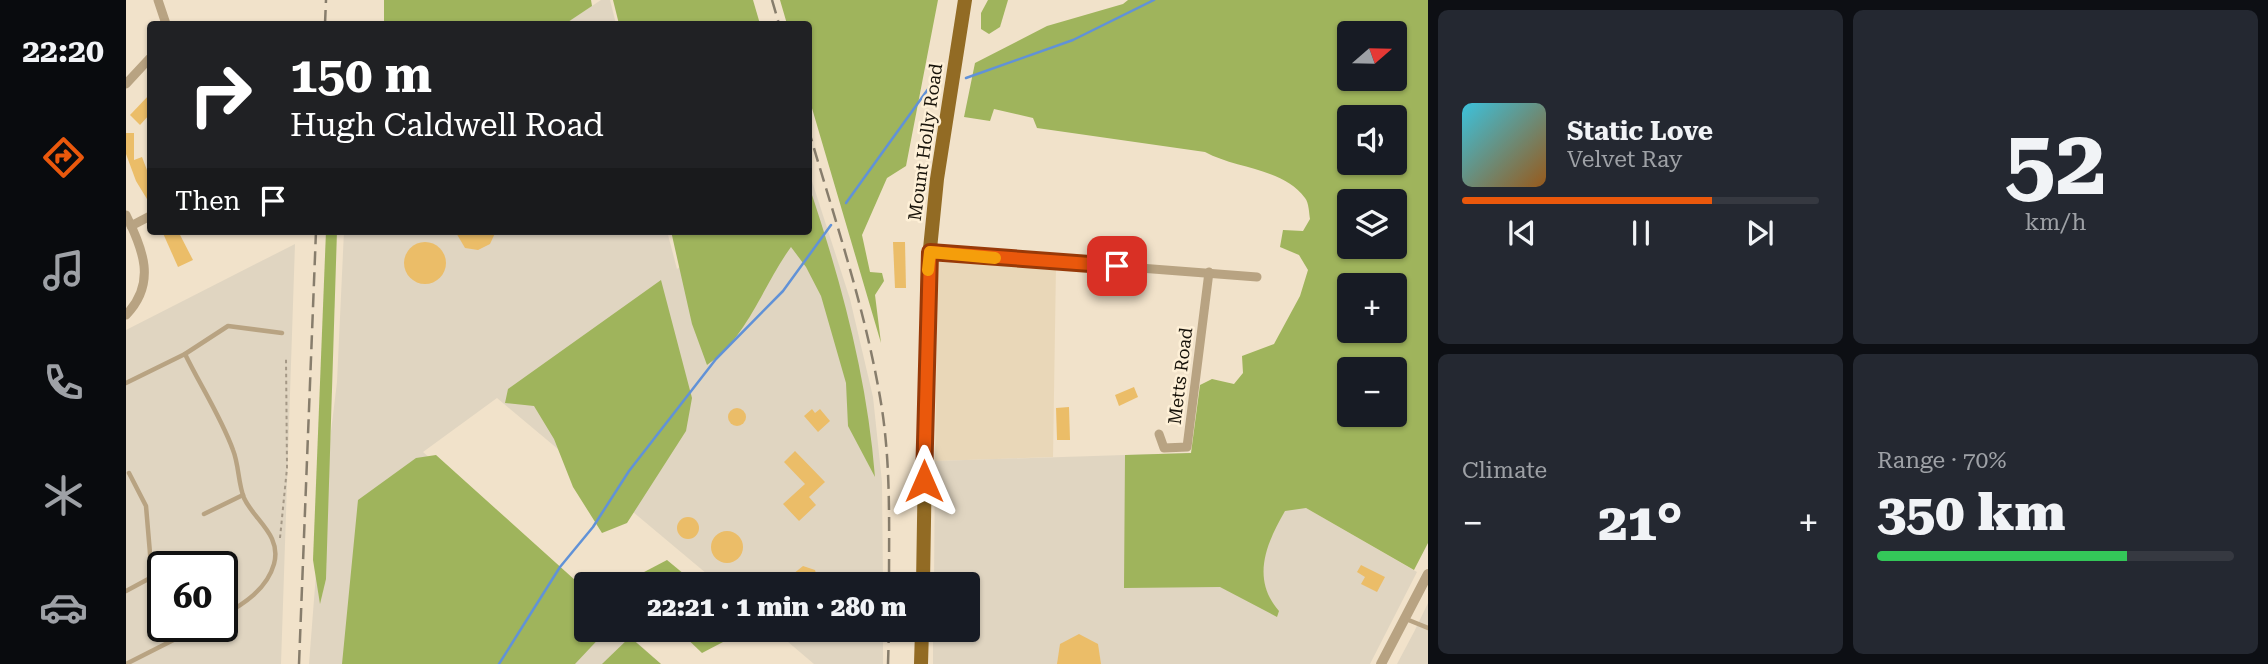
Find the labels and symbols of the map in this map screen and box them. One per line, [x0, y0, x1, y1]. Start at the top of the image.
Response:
north arrow [1337, 21, 1407, 91]
street label: Mount Holly Road [904, 62, 946, 222]
pin [1087, 236, 1147, 296]
street label: Metts Road [1164, 326, 1196, 426]
position arrow [887, 444, 961, 518]
speed limit sign: 60 [147, 551, 238, 642]

